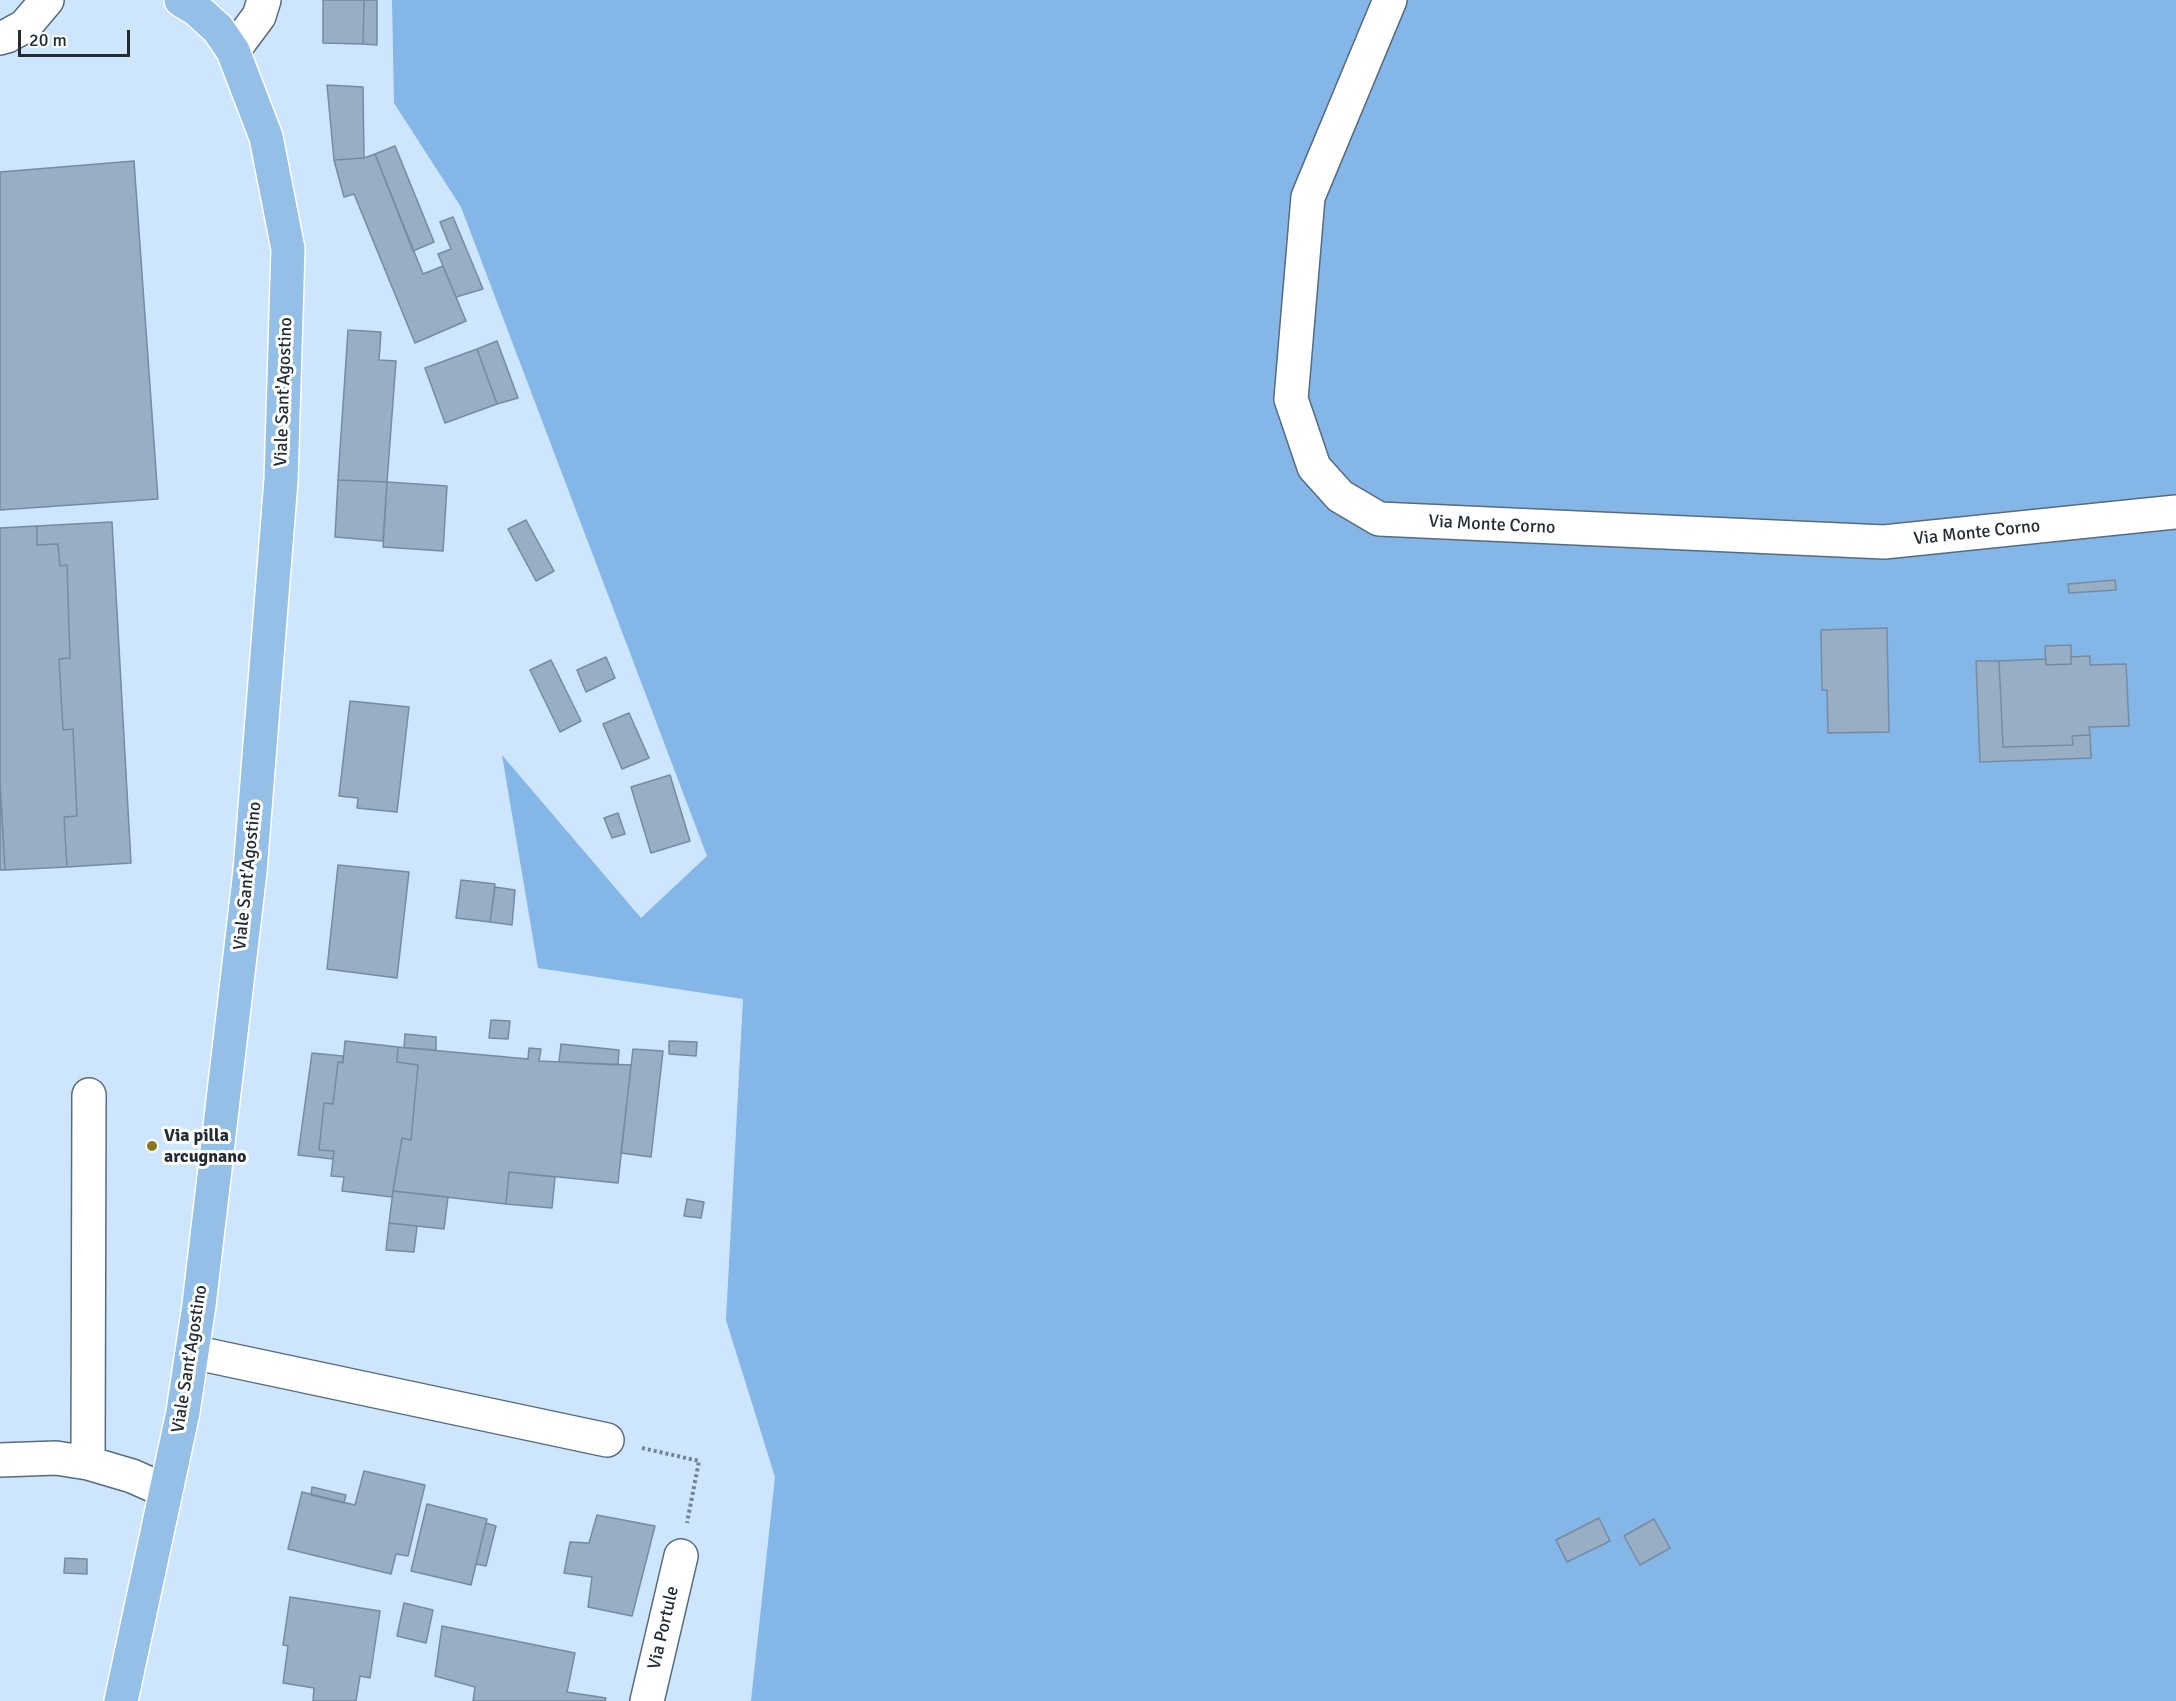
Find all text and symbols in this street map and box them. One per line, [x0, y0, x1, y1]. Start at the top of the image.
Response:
scale bar [21, 18, 134, 56]
text: 20 m [29, 29, 67, 51]
street label: Viale Sant'Agostino [271, 317, 297, 467]
street label: Via Monte Corno [1428, 511, 1556, 539]
street label: Via Monte Corno [1913, 516, 2041, 550]
street label: Viale Sant'Agostino [229, 801, 267, 951]
place label: Via pilla arcugnano [164, 1125, 247, 1168]
marker: Via pilla arcugnano [145, 1139, 159, 1153]
street label: Viale Sant'Agostino [168, 1283, 212, 1435]
street label: Via Portule [644, 1584, 684, 1672]

